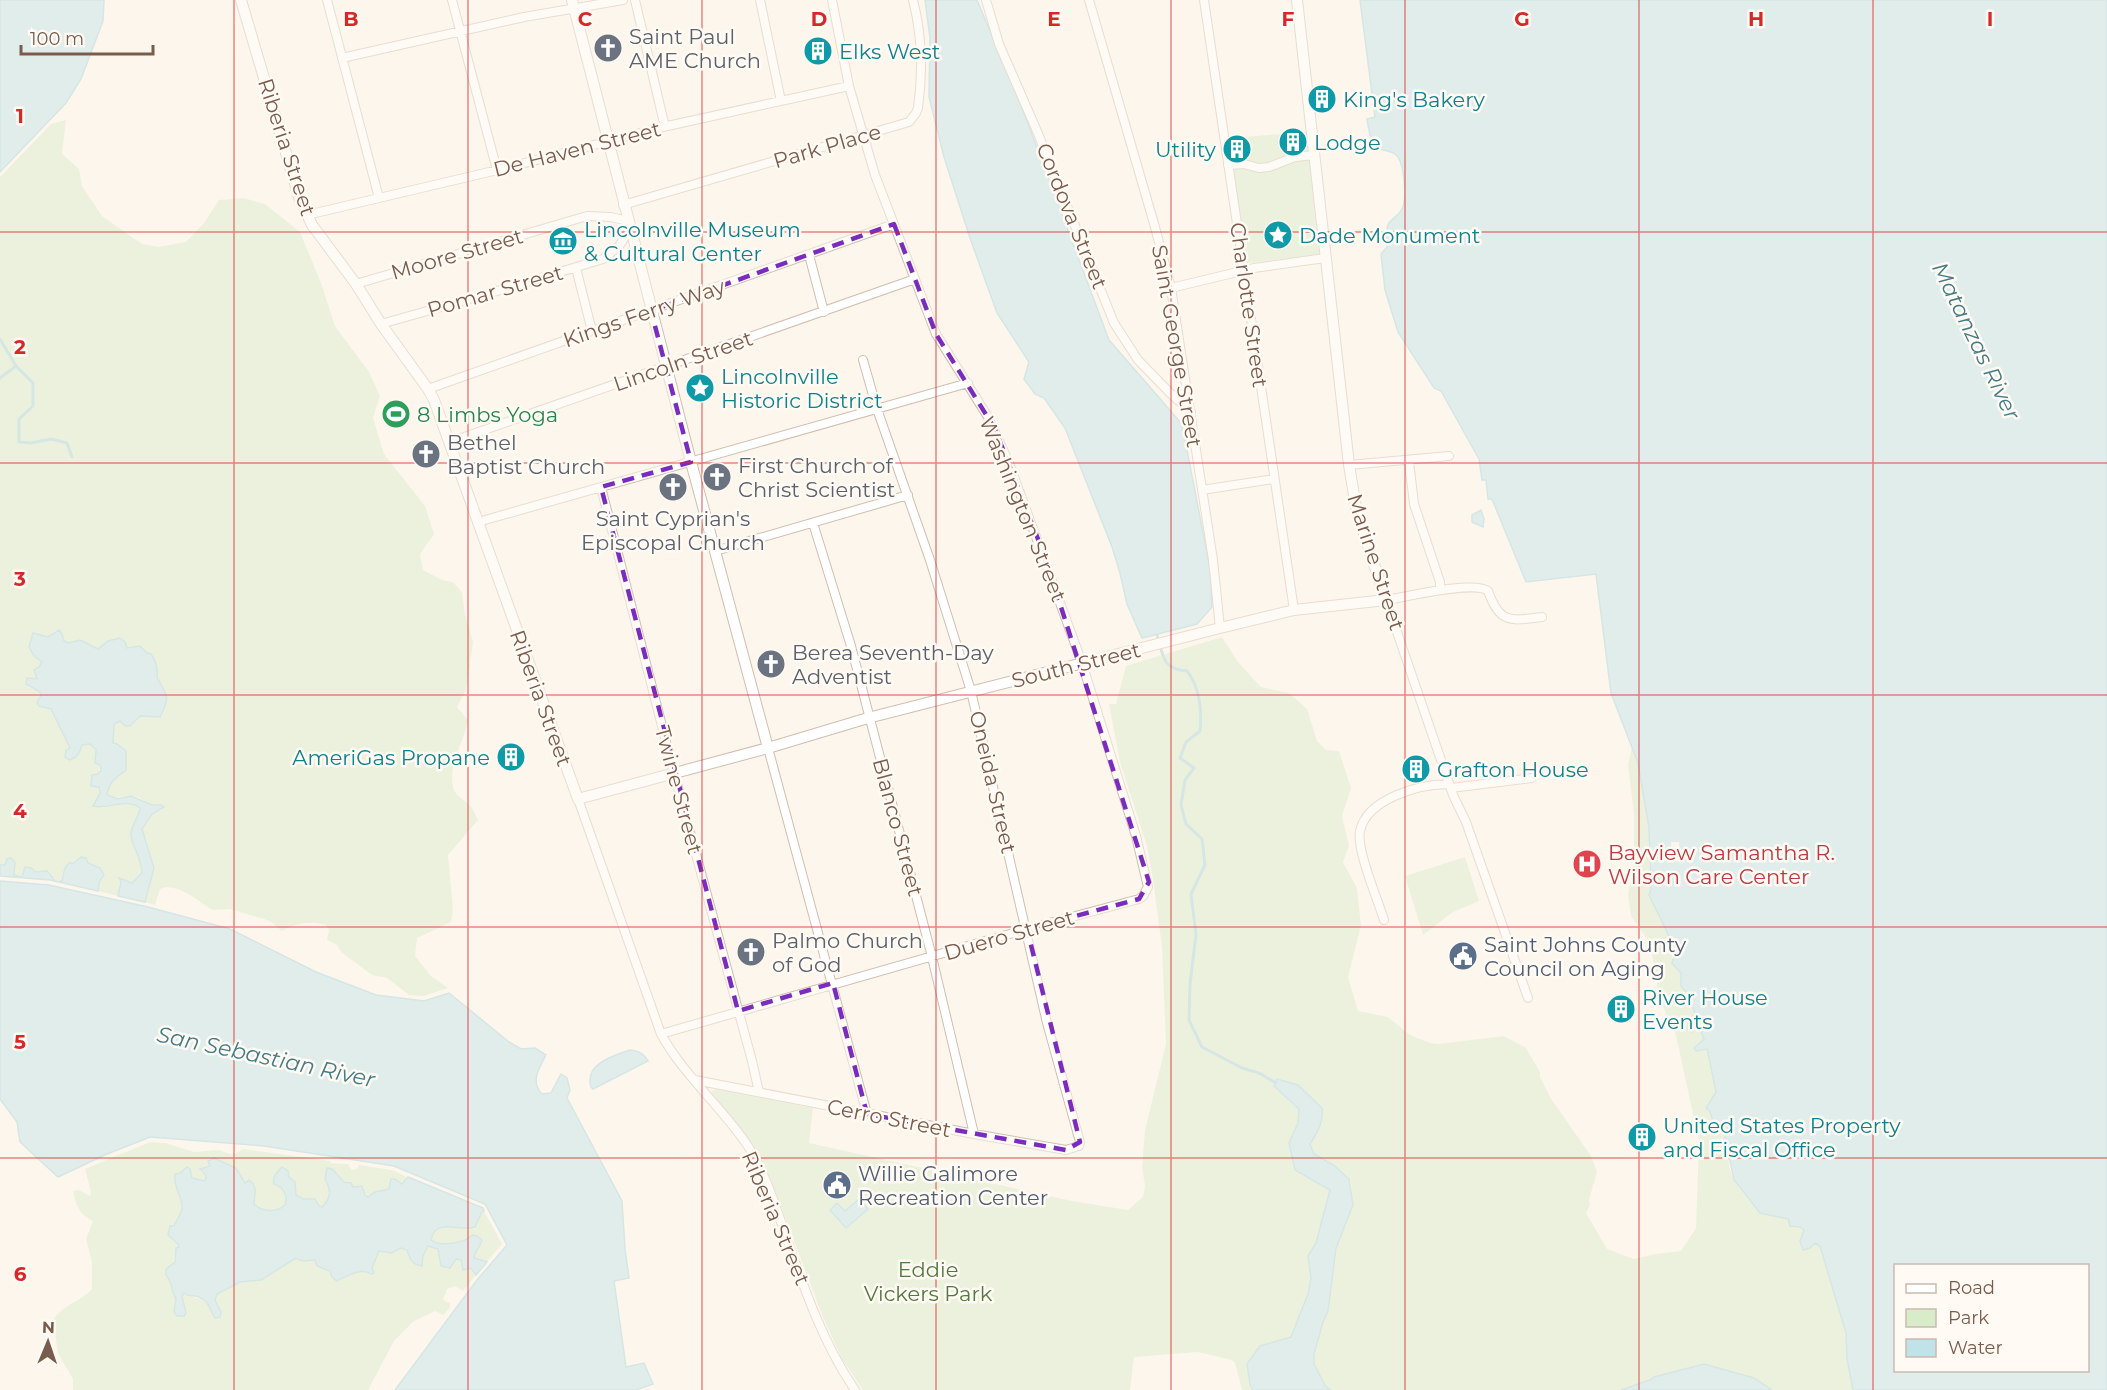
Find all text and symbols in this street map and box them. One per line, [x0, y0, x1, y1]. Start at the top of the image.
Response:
text: B [343, 7, 359, 31]
text: C [578, 7, 593, 31]
text: D [811, 7, 827, 31]
text: E [1047, 7, 1061, 31]
text: F [1282, 7, 1295, 31]
text: G [1514, 7, 1530, 31]
text: H [1748, 7, 1764, 31]
text: I [1987, 7, 1993, 31]
scale bar [21, 18, 153, 56]
place label: Saint Paul AME Church [629, 24, 761, 73]
text: 100 m [30, 28, 84, 50]
church icon: Saint Paul AME Church [592, 32, 624, 64]
building icon: Elks West [802, 35, 834, 67]
place label: Elks West [839, 39, 940, 64]
street label: Riberia Street [253, 75, 321, 219]
building icon: King's Bakery [1306, 83, 1338, 115]
place label: King's Bakery [1343, 87, 1485, 112]
text: 1 [16, 104, 24, 128]
street label: De Haven Street [491, 116, 663, 182]
street label: Park Place [770, 119, 884, 173]
building icon: Lodge [1277, 126, 1309, 158]
place label: Lodge [1314, 130, 1381, 155]
building icon: Utility [1221, 133, 1253, 165]
place label: Utility [1155, 137, 1217, 162]
street label: Cordova Street [1031, 139, 1113, 293]
place label: Lincolnville Museum & Cultural Center [584, 217, 801, 266]
place icon: Dade Monument [1262, 219, 1294, 251]
street label: Charlotte Street [1225, 221, 1273, 389]
street label: Moore Street [388, 223, 526, 285]
place label: Dade Monument [1299, 223, 1480, 248]
museum icon: Lincolnville Museum & Cultural Center [547, 225, 579, 257]
street label: Saint George Street [1147, 243, 1207, 449]
water label: Matanzas River [1926, 258, 2026, 425]
street label: Pomar Street [424, 260, 566, 322]
street label: Kings Ferry Way [560, 273, 729, 352]
street label: Lincoln Street [610, 325, 756, 397]
text: 2 [14, 335, 26, 359]
place label: Lincolnville Historic District [721, 364, 883, 413]
place icon: Lincolnville Historic District [684, 372, 716, 404]
sports icon: 8 Limbs Yoga [380, 398, 412, 430]
place label: 8 Limbs Yoga [417, 402, 558, 427]
street label: Washington Street [974, 413, 1072, 605]
place label: Bethel Baptist Church [447, 430, 605, 479]
church icon: Bethel Baptist Church [410, 438, 442, 470]
place label: First Church of Christ Scientist [738, 453, 895, 502]
church icon: First Church of Christ Scientist [701, 461, 733, 493]
church icon: Saint Cyprian's Episcopal Church [657, 471, 689, 503]
street label: Marine Street [1342, 491, 1410, 633]
place label: Saint Cyprian's Episcopal Church [581, 506, 765, 555]
text: 3 [13, 567, 26, 591]
street label: Riberia Street [505, 627, 577, 769]
street label: South Street [1009, 637, 1143, 693]
place label: Berea Seventh-Day Adventist [792, 640, 994, 689]
church icon: Berea Seventh-Day Adventist [755, 648, 787, 680]
street label: Oneida Street [964, 708, 1022, 856]
street label: Twine Street [650, 723, 708, 857]
building icon: AmeriGas Propane [495, 741, 527, 773]
place label: AmeriGas Propane [292, 745, 490, 770]
building icon: Grafton House [1400, 753, 1432, 785]
street label: Blanco Street [868, 755, 928, 899]
place label: Grafton House [1437, 757, 1589, 782]
text: 4 [13, 799, 27, 823]
place label: Bayview Samantha R. Wilson Care Center [1608, 840, 1835, 889]
hospital icon: Bayview Samantha R. Wilson Care Center [1571, 848, 1603, 880]
street label: Duero Street [941, 904, 1077, 966]
place label: Palmo Church of God [772, 928, 923, 977]
place label: Saint Johns County Council on Aging [1484, 932, 1687, 981]
church icon: Palmo Church of God [735, 936, 767, 968]
public building icon: Saint Johns County Council on Aging [1447, 940, 1479, 972]
place label: River House Events [1642, 985, 1768, 1034]
building icon: River House Events [1605, 993, 1637, 1025]
water label: San Sebastian River [154, 1021, 379, 1094]
text: 5 [14, 1030, 26, 1054]
street label: Cerro Street [825, 1094, 953, 1142]
place label: United States Property and Fiscal Office [1663, 1113, 1901, 1162]
building icon: United States Property and Fiscal Office [1626, 1121, 1658, 1153]
street label: Riberia Street [737, 1147, 815, 1289]
place label: Willie Galimore Recreation Center [858, 1161, 1048, 1210]
public building icon: Willie Galimore Recreation Center [821, 1169, 853, 1201]
park label: Eddie Vickers Park [864, 1257, 993, 1306]
text: 6 [14, 1262, 27, 1286]
legend [1894, 1264, 2089, 1372]
text: Road [1948, 1277, 1995, 1299]
text: Park [1948, 1307, 1989, 1329]
north arrow [18, 1312, 78, 1372]
text: N [42, 1318, 55, 1337]
text: Water [1948, 1337, 2003, 1359]

